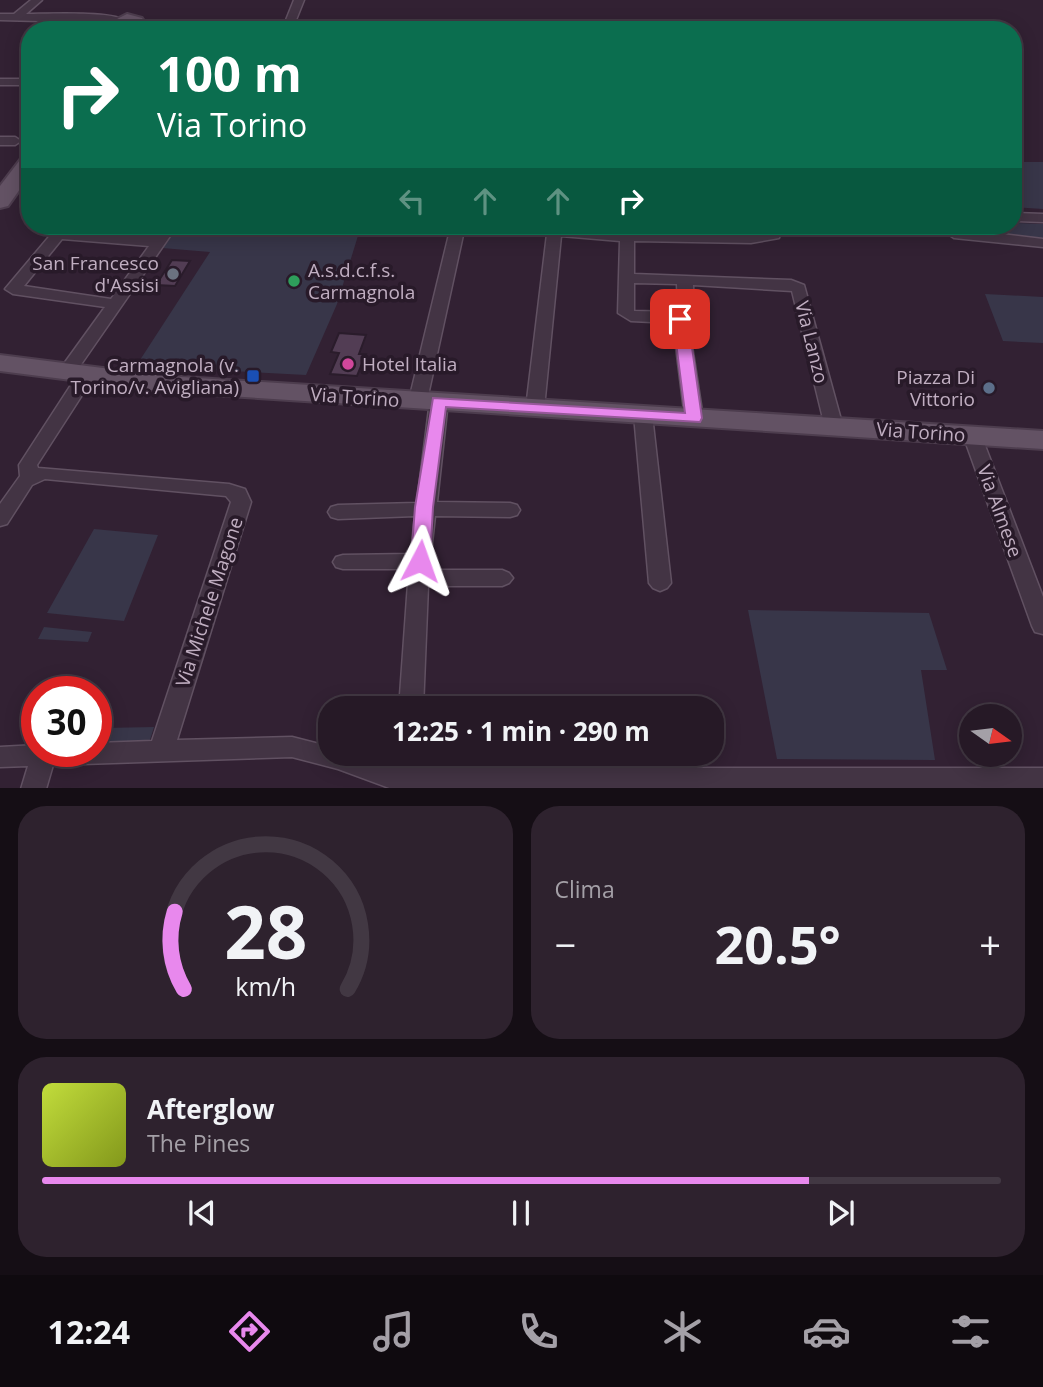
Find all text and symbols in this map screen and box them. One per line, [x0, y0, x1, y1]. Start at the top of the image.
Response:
text: 100 m [157, 40, 302, 106]
icon: right [42, 49, 133, 140]
text: Via Torino [157, 103, 307, 146]
icon: left [393, 182, 431, 220]
icon: ahead [466, 182, 504, 220]
icon: ahead [539, 182, 577, 220]
icon: right [612, 182, 650, 220]
place label: San Francesco d'Assisi [32, 250, 159, 298]
place label: A.s.d.c.f.s. Carmagnola [308, 257, 415, 305]
marker: San Francesco d'Assisi [165, 266, 181, 282]
marker: A.s.d.c.f.s. Carmagnola [286, 273, 302, 289]
pin [650, 289, 710, 349]
street label: Via Lanzo [789, 298, 835, 386]
icon: arrive [661, 300, 699, 338]
place label: Hotel Italia [362, 351, 457, 377]
place label: Carmagnola (v. Torino/v. Avigliana) [70, 352, 239, 400]
marker: Hotel Italia [340, 356, 356, 372]
place label: Piazza Di Vittorio [896, 364, 975, 412]
marker: Carmagnola (v. Torino/v. Avigliana) [245, 368, 261, 384]
marker: Piazza Di Vittorio [981, 380, 997, 396]
street label: Via Torino [310, 381, 400, 413]
street label: Via Torino [876, 416, 966, 448]
street label: Via Almese [971, 461, 1029, 561]
street label: Via Michele Magone [169, 514, 249, 690]
position arrow [383, 524, 457, 598]
speed limit sign: 30 [21, 676, 112, 767]
north arrow [959, 704, 1022, 766]
map controls [959, 704, 1022, 767]
text: 12:25 · 1 min · 290 m [392, 713, 650, 749]
text: Clima [555, 873, 615, 905]
text: 28 [224, 881, 307, 980]
text: 20.5° [715, 908, 841, 979]
text: − [555, 918, 576, 970]
text: + [979, 918, 1001, 970]
text: km/h [235, 968, 296, 1002]
text: Afterglow [147, 1091, 274, 1127]
text: The Pines [147, 1127, 250, 1159]
icon: previous [183, 1194, 221, 1232]
icon: pause [502, 1194, 540, 1232]
icon: next [822, 1194, 860, 1232]
icon: directions [225, 1307, 274, 1356]
icon: music [369, 1307, 418, 1356]
icon: phone [514, 1307, 563, 1356]
icon: climate [658, 1307, 707, 1356]
icon: car [802, 1307, 851, 1356]
icon: filters [946, 1307, 995, 1356]
text: 12:24 [48, 1310, 130, 1353]

